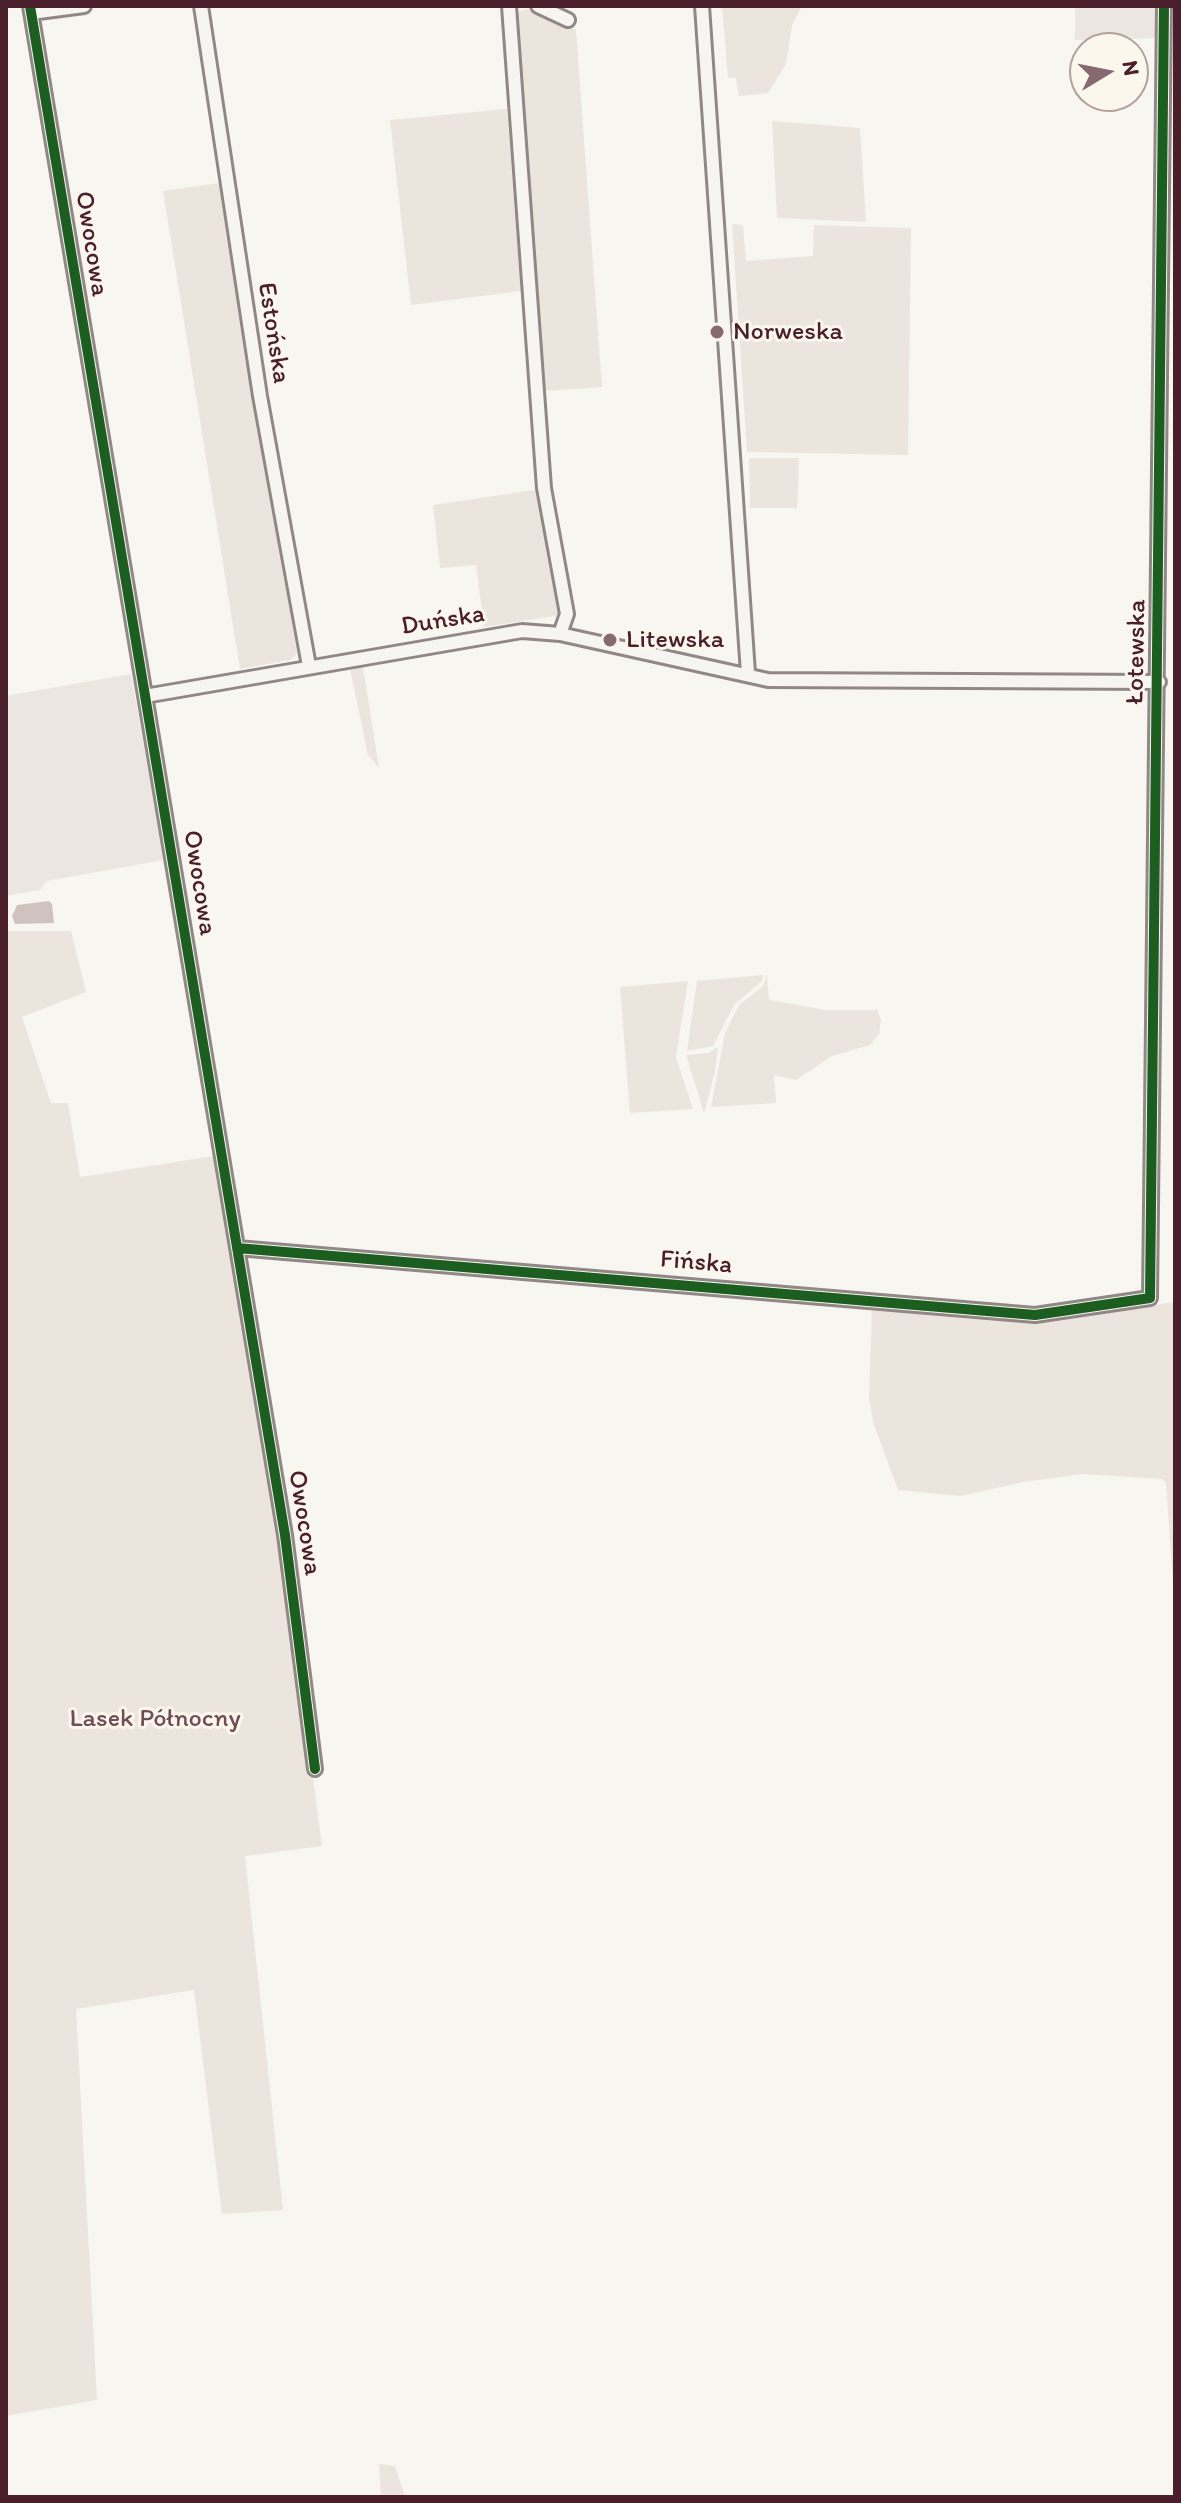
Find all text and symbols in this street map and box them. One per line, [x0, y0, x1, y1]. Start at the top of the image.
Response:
north arrow [1069, 32, 1149, 112]
text: N [1117, 58, 1146, 78]
street label: Owocowa [67, 189, 115, 299]
street label: Estońska [250, 280, 296, 386]
place label: Norweska [733, 316, 843, 348]
marker: Norweska [708, 323, 726, 341]
street label: Duńska [399, 599, 487, 643]
street label: Łotewska [1120, 599, 1154, 705]
place label: Litewska [626, 624, 724, 656]
marker: Litewska [601, 631, 619, 649]
street label: Owocowa [175, 828, 223, 938]
street label: Fińska [659, 1244, 733, 1282]
street label: Owocowa [280, 1468, 328, 1578]
park label: Lasek Północny [69, 1703, 241, 1735]

